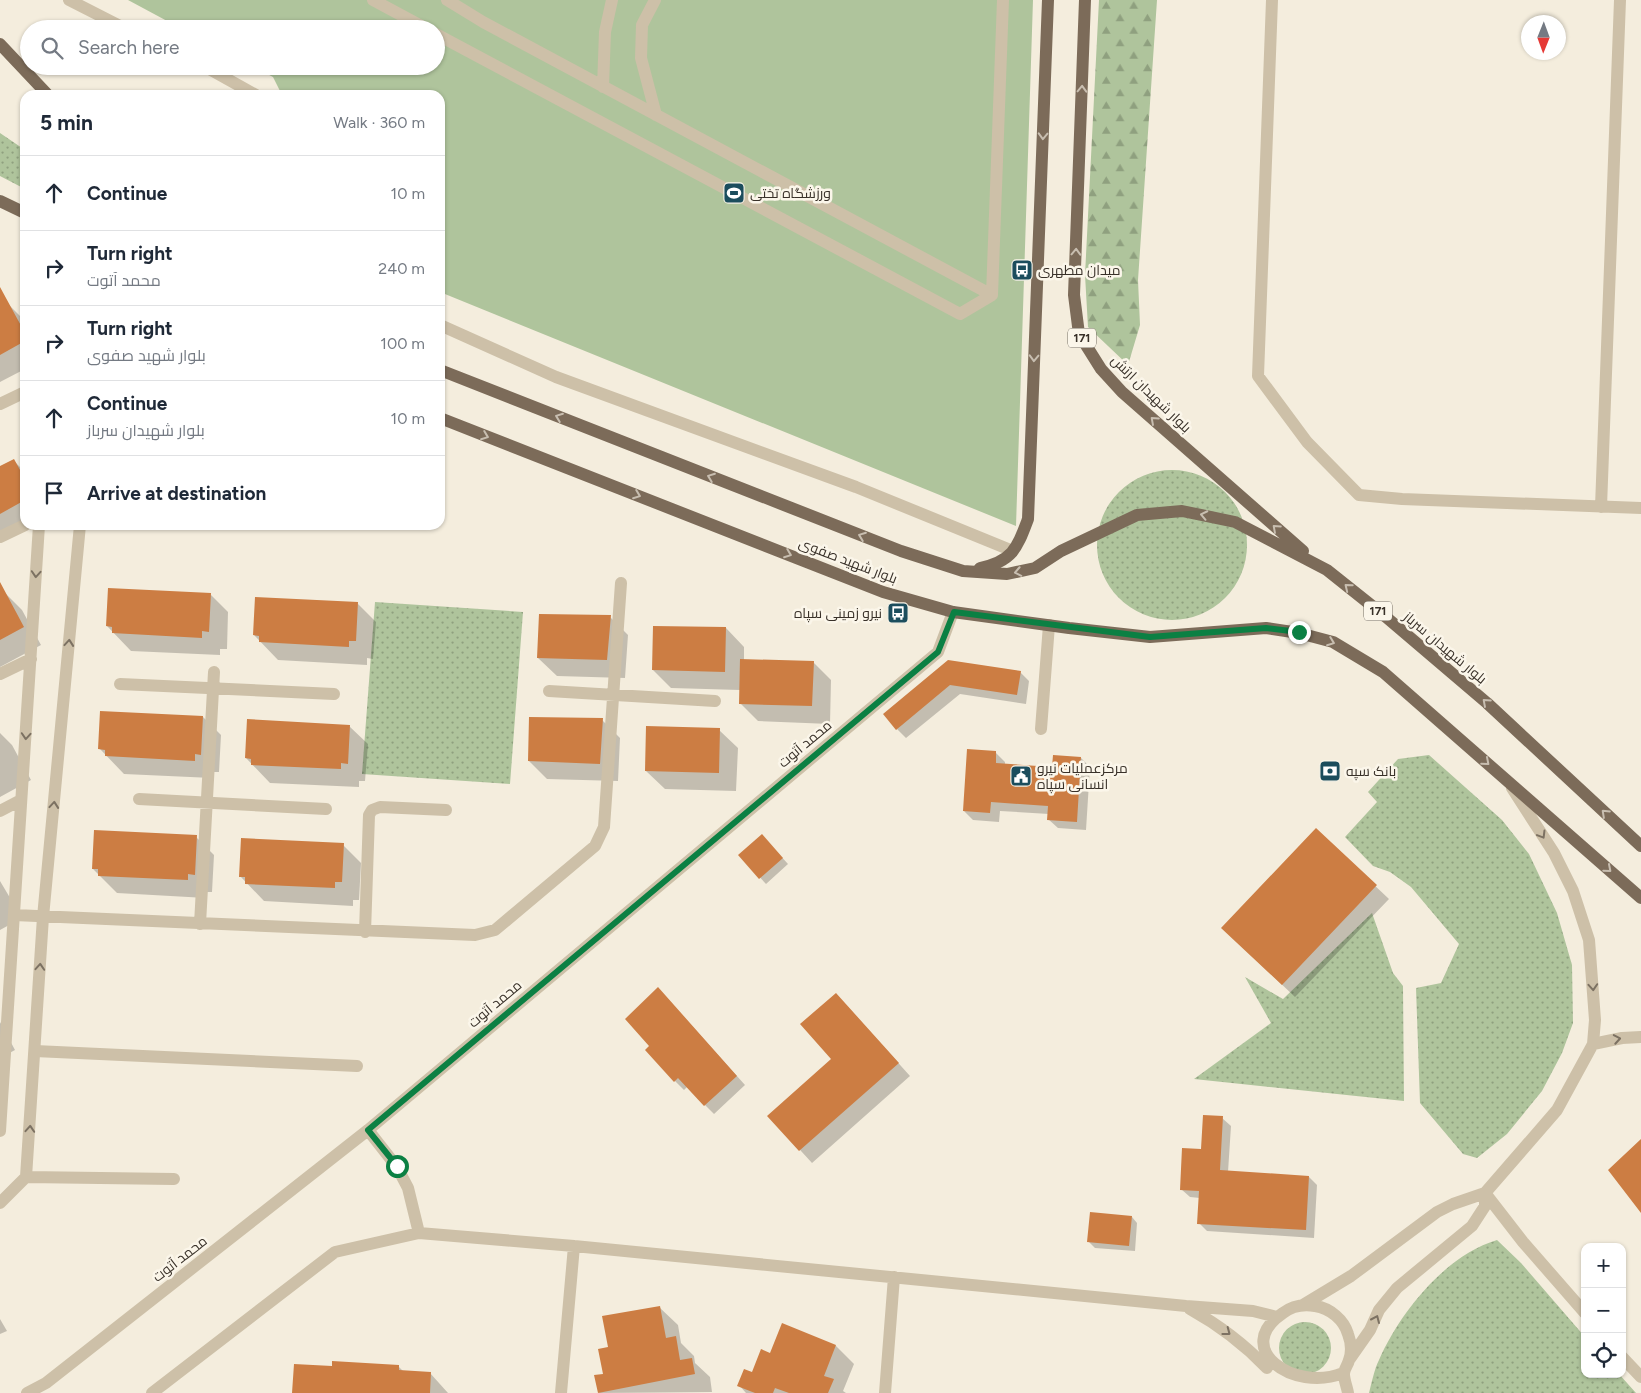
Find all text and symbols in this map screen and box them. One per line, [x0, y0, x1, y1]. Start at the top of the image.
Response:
north arrow [1521, 15, 1566, 60]
search box [20, 20, 445, 75]
icon: search [38, 34, 66, 62]
text: Search here [78, 36, 180, 59]
one-way arrow [1077, 85, 1087, 93]
text: 5 min [40, 110, 93, 135]
text: Walk · 360 m [333, 113, 425, 132]
one-way arrow [1037, 132, 1048, 140]
icon: ahead [40, 179, 68, 207]
sports icon: ورزشگاه تختی [722, 181, 746, 205]
text: Continue [87, 182, 167, 205]
text: 10 m [391, 184, 425, 203]
place label: ورزشگاه تختی [750, 185, 831, 202]
text: Turn right [87, 242, 173, 265]
one-way arrow [1071, 248, 1081, 256]
icon: right [40, 254, 68, 282]
bus stop icon: میدان مطهری [1010, 258, 1034, 282]
text: 240 m [378, 259, 425, 278]
place label: میدان مطهری [1038, 262, 1121, 279]
text: محمد آتوت [87, 271, 161, 290]
text: Turn right [87, 317, 173, 340]
road number: 171 [1068, 328, 1096, 348]
icon: right [40, 329, 68, 357]
text: 100 m [380, 334, 425, 353]
text: بلوار شهید صفوی [87, 346, 206, 365]
street label: بلوار شهیدان ارتش [1107, 352, 1195, 436]
one-way arrow [1029, 354, 1040, 362]
text: Continue [87, 392, 167, 415]
icon: ahead [40, 404, 68, 432]
text: 10 m [391, 409, 425, 428]
one-way arrow [556, 413, 564, 423]
one-way arrow [1151, 417, 1160, 426]
text: بلوار شهیدان سرباز [87, 421, 205, 440]
one-way arrow [481, 430, 489, 440]
one-way arrow [707, 473, 716, 483]
icon: arrive [40, 479, 68, 507]
text: Arrive at destination [87, 482, 266, 505]
one-way arrow [632, 489, 641, 499]
one-way arrow [1200, 510, 1209, 521]
one-way arrow [1272, 525, 1281, 534]
one-way arrow [858, 532, 867, 542]
street label: بلوار شهید صفوی [796, 534, 900, 588]
one-way arrow [783, 548, 792, 558]
one-way arrow [1014, 566, 1023, 576]
one-way arrow [31, 570, 42, 578]
one-way arrow [1345, 585, 1354, 593]
bus stop icon: نیرو زمینی سپاه [886, 601, 910, 625]
road number: 171 [1364, 602, 1392, 620]
place label: نیرو زمینی سپاه [794, 605, 882, 623]
street label: بلوار شهیدان سرباز [1399, 608, 1490, 688]
route end [1288, 621, 1311, 644]
one-way arrow [1326, 636, 1334, 646]
one-way arrow [63, 638, 74, 646]
one-way arrow [1483, 699, 1492, 708]
street label: محمد آتوت [775, 717, 835, 771]
one-way arrow [20, 732, 31, 740]
one-way arrow [1481, 756, 1490, 765]
bank icon: بانک سپه [1318, 759, 1342, 783]
place label: مرکزعملیات نیرو انسانی سپاه [1037, 760, 1128, 794]
place label: بانک سپه [1346, 763, 1396, 781]
public building icon: مرکزعملیات نیرو انسانی سپاه [1009, 764, 1033, 788]
one-way arrow [48, 800, 59, 808]
one-way arrow [1602, 810, 1611, 819]
one-way arrow [1536, 829, 1546, 838]
one-way arrow [1603, 863, 1612, 872]
one-way arrow [35, 962, 46, 970]
street label: محمد آتوت [465, 977, 525, 1031]
one-way arrow [1588, 983, 1599, 991]
one-way arrow [1613, 1034, 1621, 1044]
one-way arrow [24, 1124, 35, 1132]
route start [386, 1155, 409, 1178]
street label: محمد آتوت [149, 1232, 211, 1286]
map controls [1581, 1243, 1626, 1378]
button: + [1581, 1243, 1626, 1288]
button: − [1581, 1288, 1626, 1333]
one-way arrow [1369, 1315, 1380, 1324]
one-way arrow [1221, 1326, 1230, 1334]
button: locate [1581, 1333, 1626, 1378]

